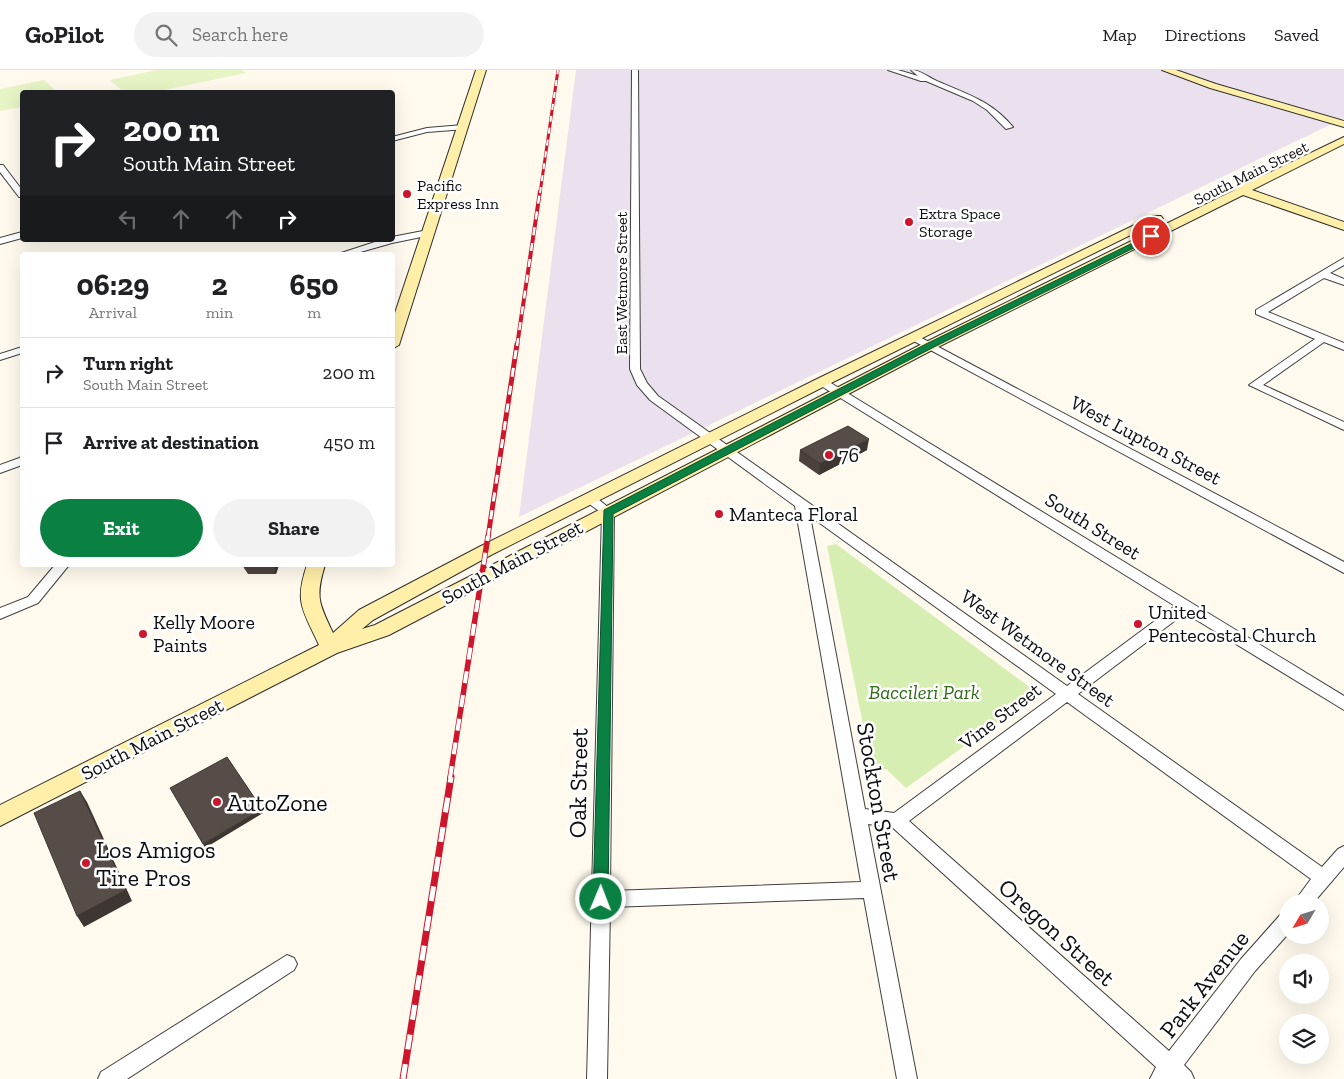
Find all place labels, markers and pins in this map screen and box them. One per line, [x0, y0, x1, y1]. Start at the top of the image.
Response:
place label: Pacific Express Inn [417, 176, 500, 213]
marker: Pacific Express Inn [401, 188, 413, 200]
place label: Extra Space Storage [919, 204, 1001, 241]
pin [1130, 215, 1172, 257]
marker: Extra Space Storage [903, 216, 915, 228]
place label: 76 [839, 443, 859, 467]
marker: 76 [823, 449, 835, 461]
place label: Manteca Floral [729, 502, 858, 526]
marker: Manteca Floral [713, 508, 725, 520]
place label: United Pentecostal Church [1148, 600, 1317, 647]
place label: Kelly Moore Paints [153, 610, 255, 657]
marker: United Pentecostal Church [1132, 618, 1144, 630]
marker: Kelly Moore Paints [137, 628, 149, 640]
place label: AutoZone [227, 788, 328, 817]
marker: AutoZone [211, 796, 223, 808]
place label: Los Amigos Tire Pros [96, 835, 216, 892]
marker: Los Amigos Tire Pros [80, 857, 92, 869]

